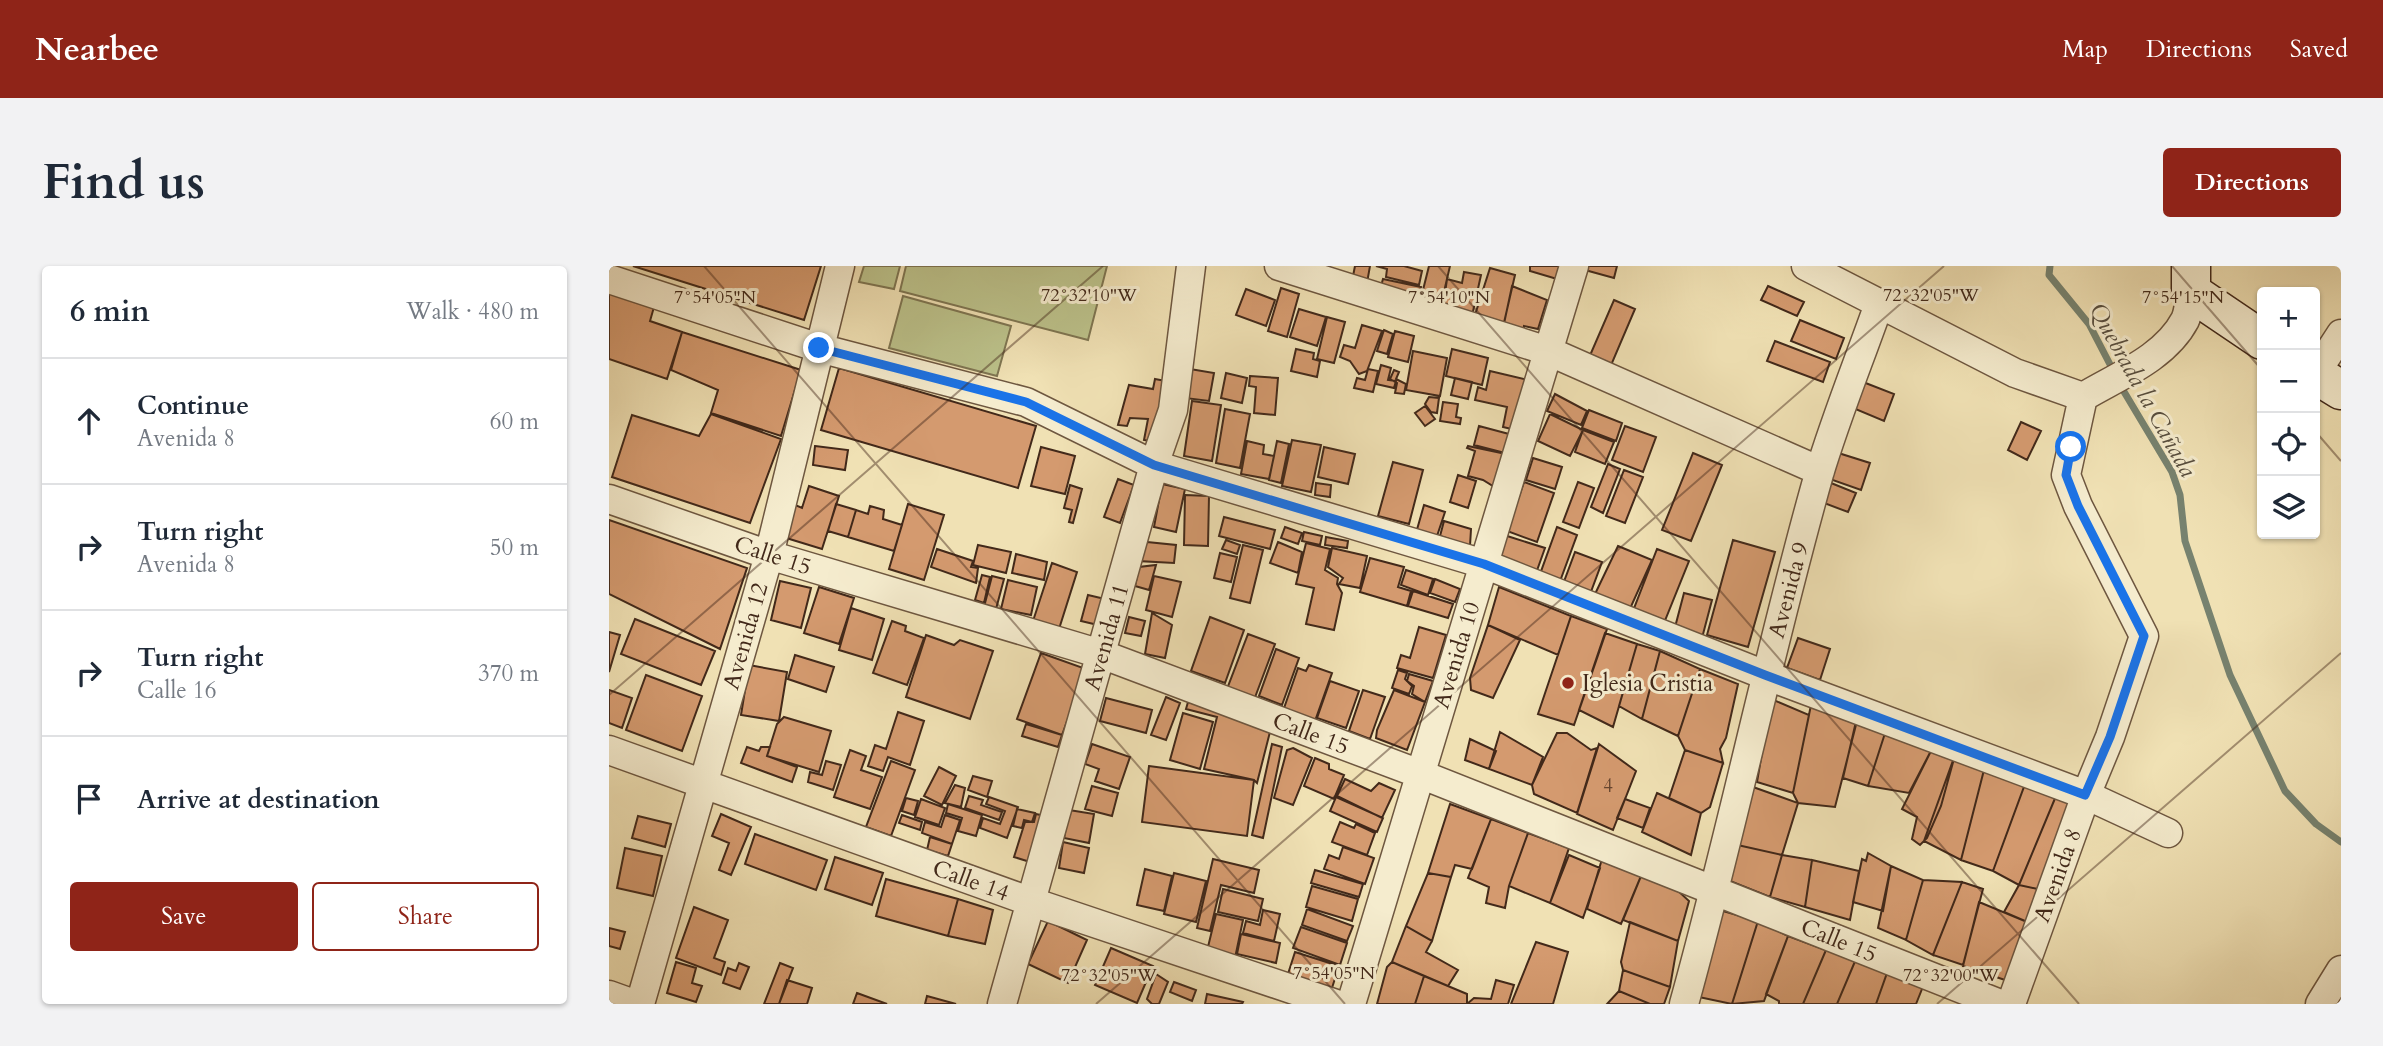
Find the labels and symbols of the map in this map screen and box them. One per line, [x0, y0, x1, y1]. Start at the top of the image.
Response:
text: 72°32'10"W [1041, 283, 1137, 308]
text: 72°32'05"W [1883, 283, 1979, 308]
text: 7°54'05"N [674, 285, 757, 310]
text: 7°54'10"N [1408, 285, 1491, 310]
text: 7°54'15"N [2142, 285, 2225, 310]
water label: Quebrada la Cañada [2081, 297, 2204, 484]
route end [803, 332, 834, 363]
route start [2055, 431, 2086, 462]
street label: Calle 15 [730, 528, 815, 582]
street label: Avenida 9 [1761, 539, 1816, 642]
street label: Avenida 12 [715, 579, 776, 693]
street label: Avenida 11 [1076, 580, 1137, 694]
street label: Avenida 10 [1426, 598, 1487, 712]
place label: Iglesia Cristia [1582, 668, 1713, 699]
marker: Iglesia Cristia [1560, 675, 1576, 691]
street label: Calle 15 [1268, 705, 1353, 762]
house number: 4 [1603, 773, 1613, 799]
street label: Avenida 8 [2026, 824, 2089, 927]
street label: Calle 14 [928, 852, 1014, 909]
street label: Calle 15 [1796, 911, 1881, 970]
text: 7°54'05"N [1293, 961, 1376, 986]
text: 72°32'05"W [1061, 963, 1157, 988]
text: 72°32'00"W [1903, 963, 1999, 988]

